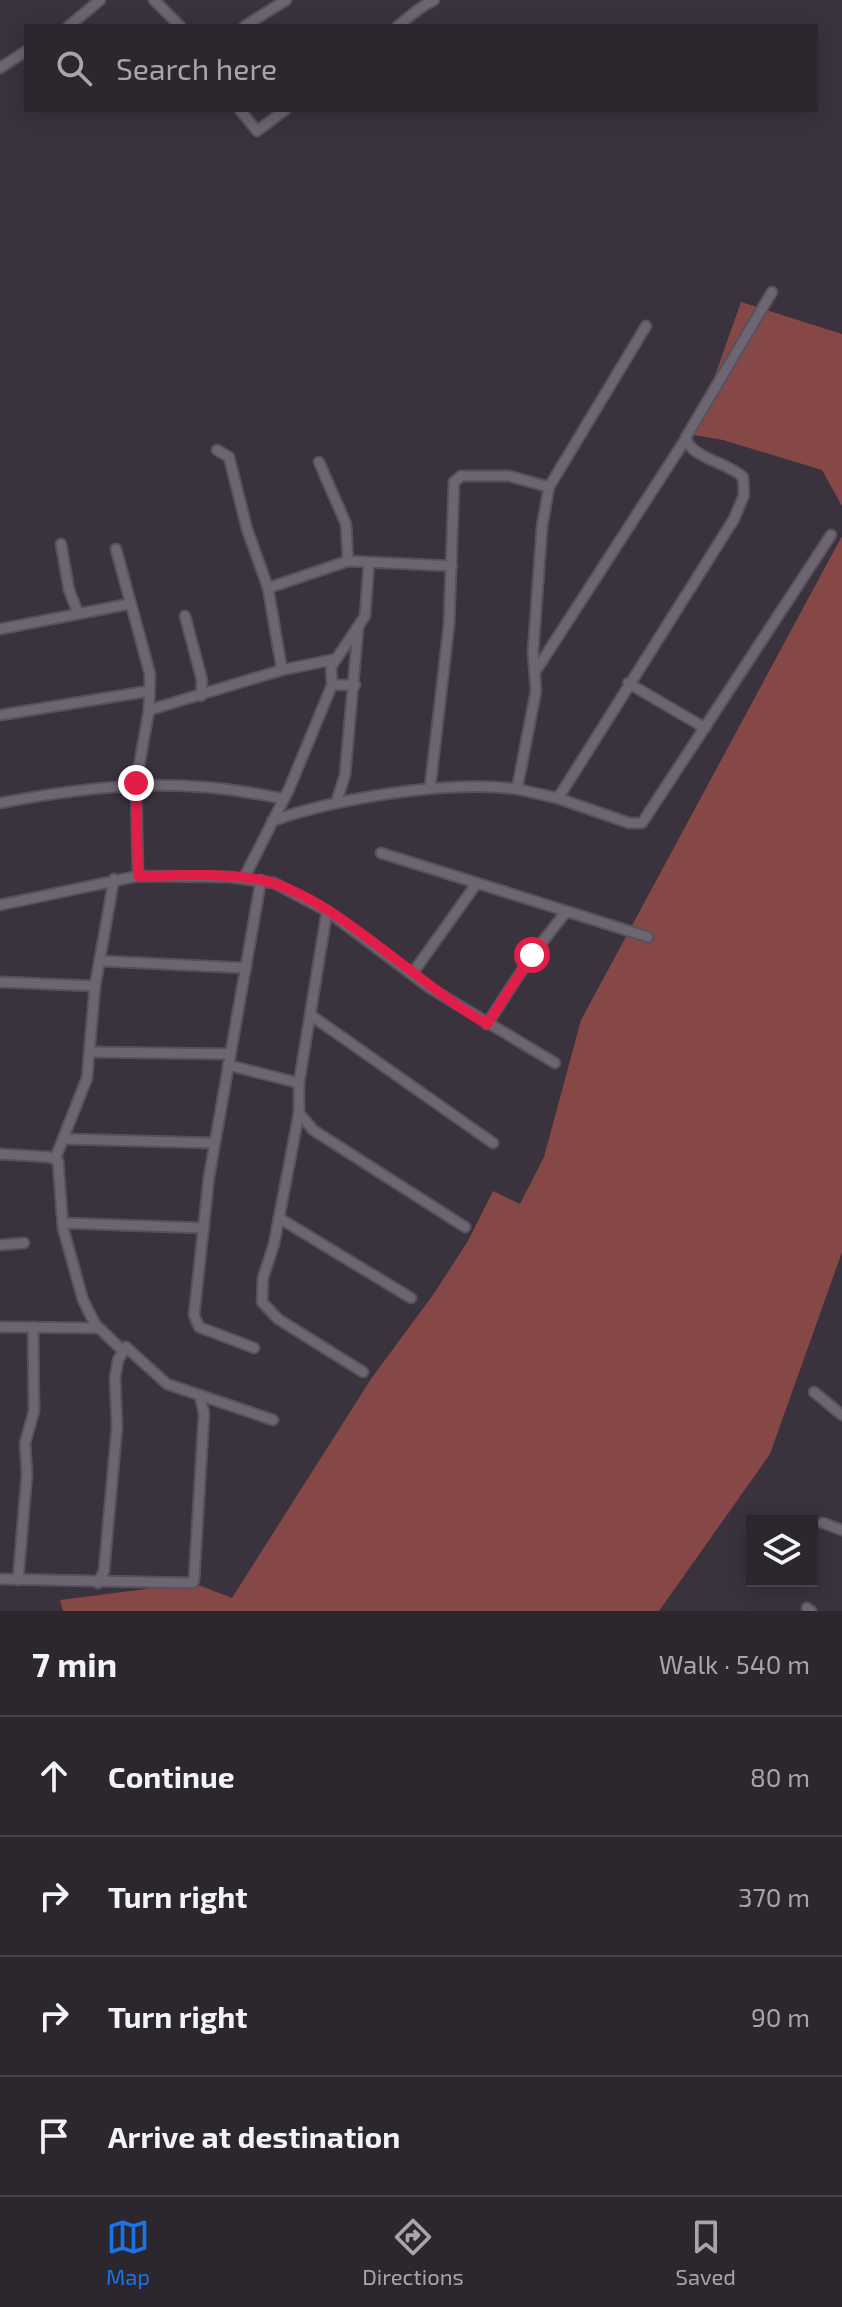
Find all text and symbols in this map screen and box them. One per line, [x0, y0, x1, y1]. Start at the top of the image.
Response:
search box [24, 24, 818, 112]
icon: search [52, 46, 96, 90]
text: Search here [116, 50, 277, 86]
route end [118, 765, 154, 801]
route start [514, 937, 550, 973]
map controls [746, 1515, 818, 1587]
button: layers [746, 1515, 818, 1587]
text: 7 min [32, 1643, 117, 1684]
text: Walk · 540 m [659, 1648, 810, 1679]
icon: ahead [32, 1754, 76, 1798]
text: Continue [108, 1758, 235, 1794]
text: 80 m [750, 1761, 810, 1792]
icon: right [32, 1874, 76, 1918]
text: Turn right [108, 1878, 248, 1914]
text: 370 m [738, 1881, 810, 1912]
icon: right [32, 1994, 76, 2038]
text: Turn right [108, 1998, 248, 2034]
text: 90 m [751, 2001, 810, 2032]
icon: arrive [32, 2114, 76, 2158]
text: Arrive at destination [108, 2118, 400, 2154]
tab: Map [106, 2215, 150, 2289]
tab: Directions [362, 2215, 464, 2289]
tab: Saved [676, 2215, 736, 2289]

